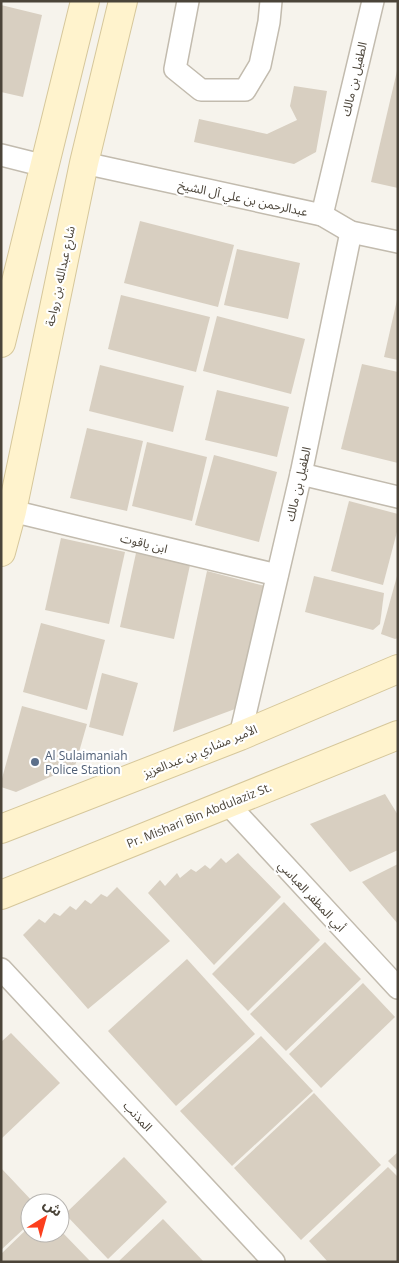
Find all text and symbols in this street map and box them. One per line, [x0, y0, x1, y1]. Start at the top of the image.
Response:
street label: الطفيل بن مالك [337, 40, 371, 118]
street label: عبدالرحمن بن علي آل الشيخ [176, 176, 309, 222]
street label: شارع عبدالله بن رواحة [41, 224, 80, 328]
street label: الطفيل بن مالك [281, 445, 315, 523]
street label: ابن ياقوت [119, 529, 169, 557]
street label: الأمير مشاري بن عبدالعزيز [139, 720, 260, 784]
place label: Al Sulaimaniah Police Station [45, 747, 128, 778]
marker: Al Sulaimaniah Police Station [29, 756, 41, 768]
street label: Pr. Mishari Bin Abdulaziz St. [124, 778, 274, 852]
street label: أبي المظفر العباسي [273, 857, 349, 937]
street label: المذنب [120, 1097, 156, 1135]
north arrow [20, 1193, 70, 1243]
text: ش [40, 1194, 67, 1221]

